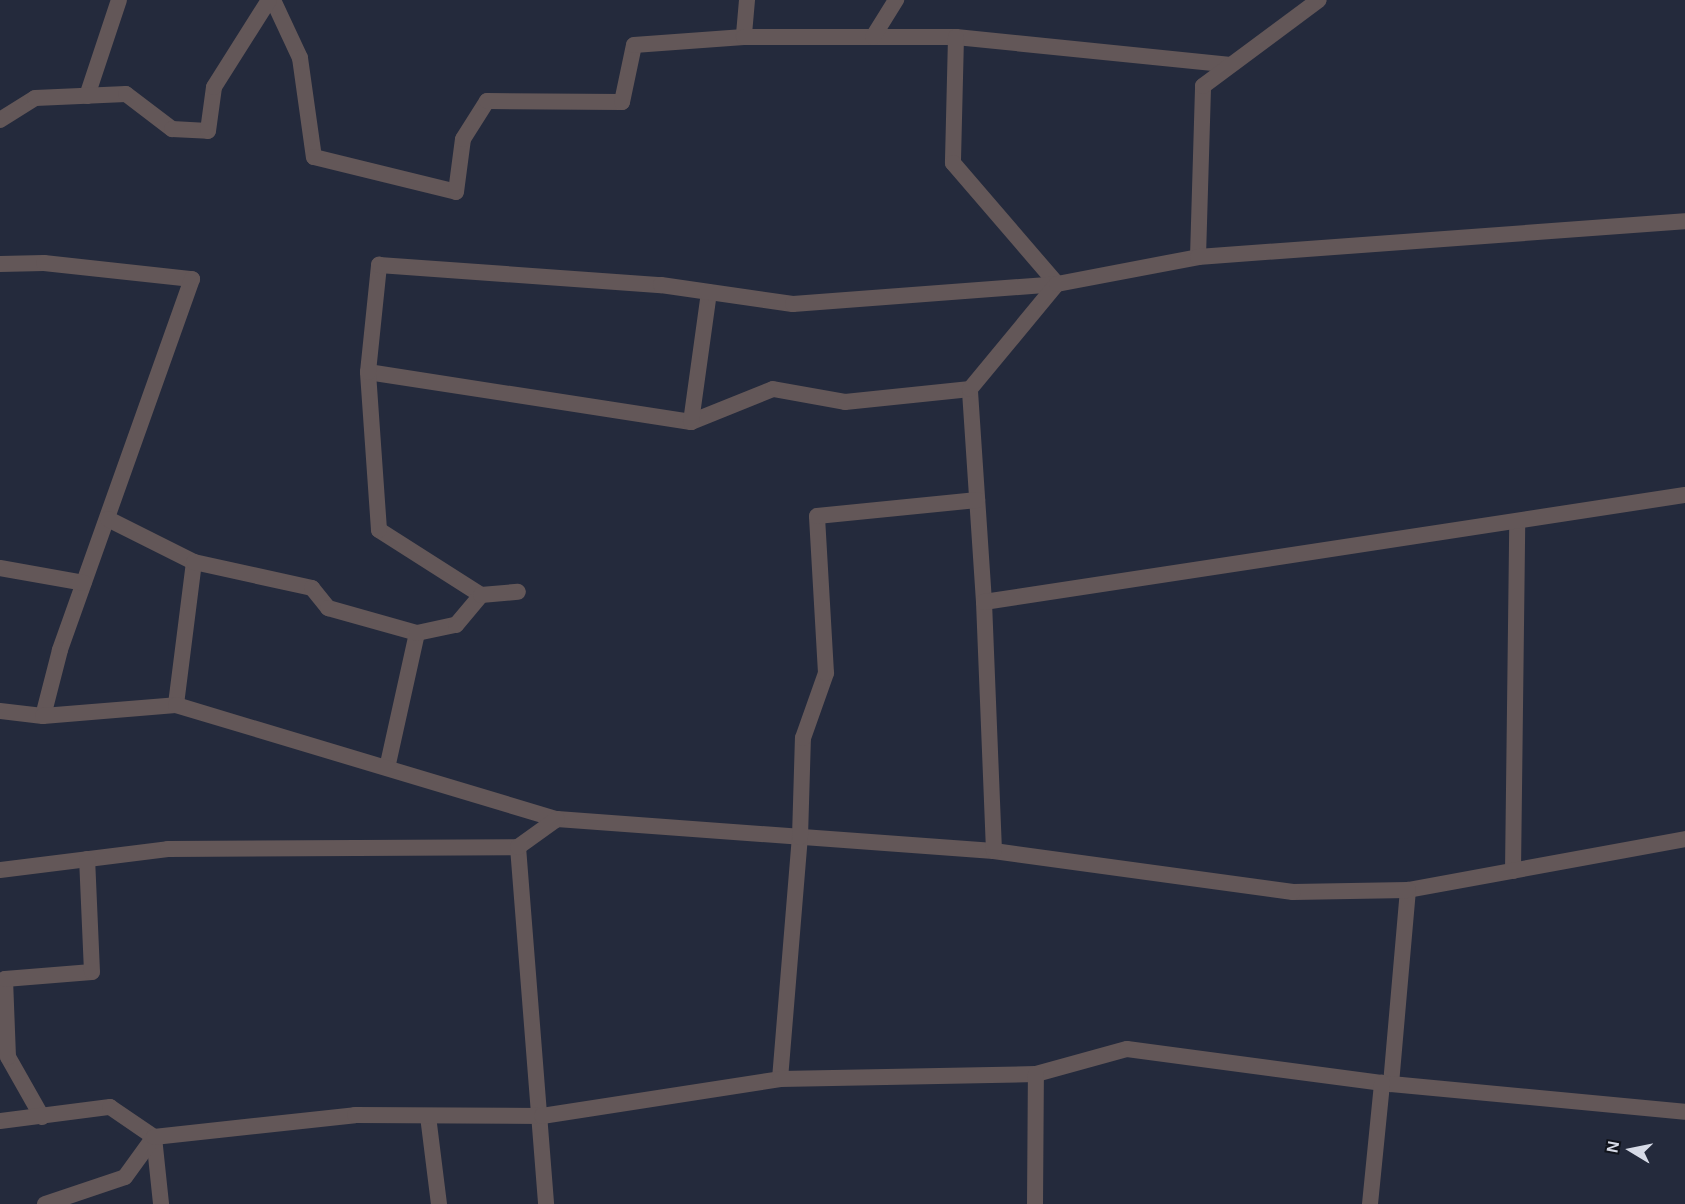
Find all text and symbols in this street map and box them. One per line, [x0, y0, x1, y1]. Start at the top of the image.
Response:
north arrow [1601, 1120, 1661, 1180]
text: N [1603, 1140, 1622, 1154]

